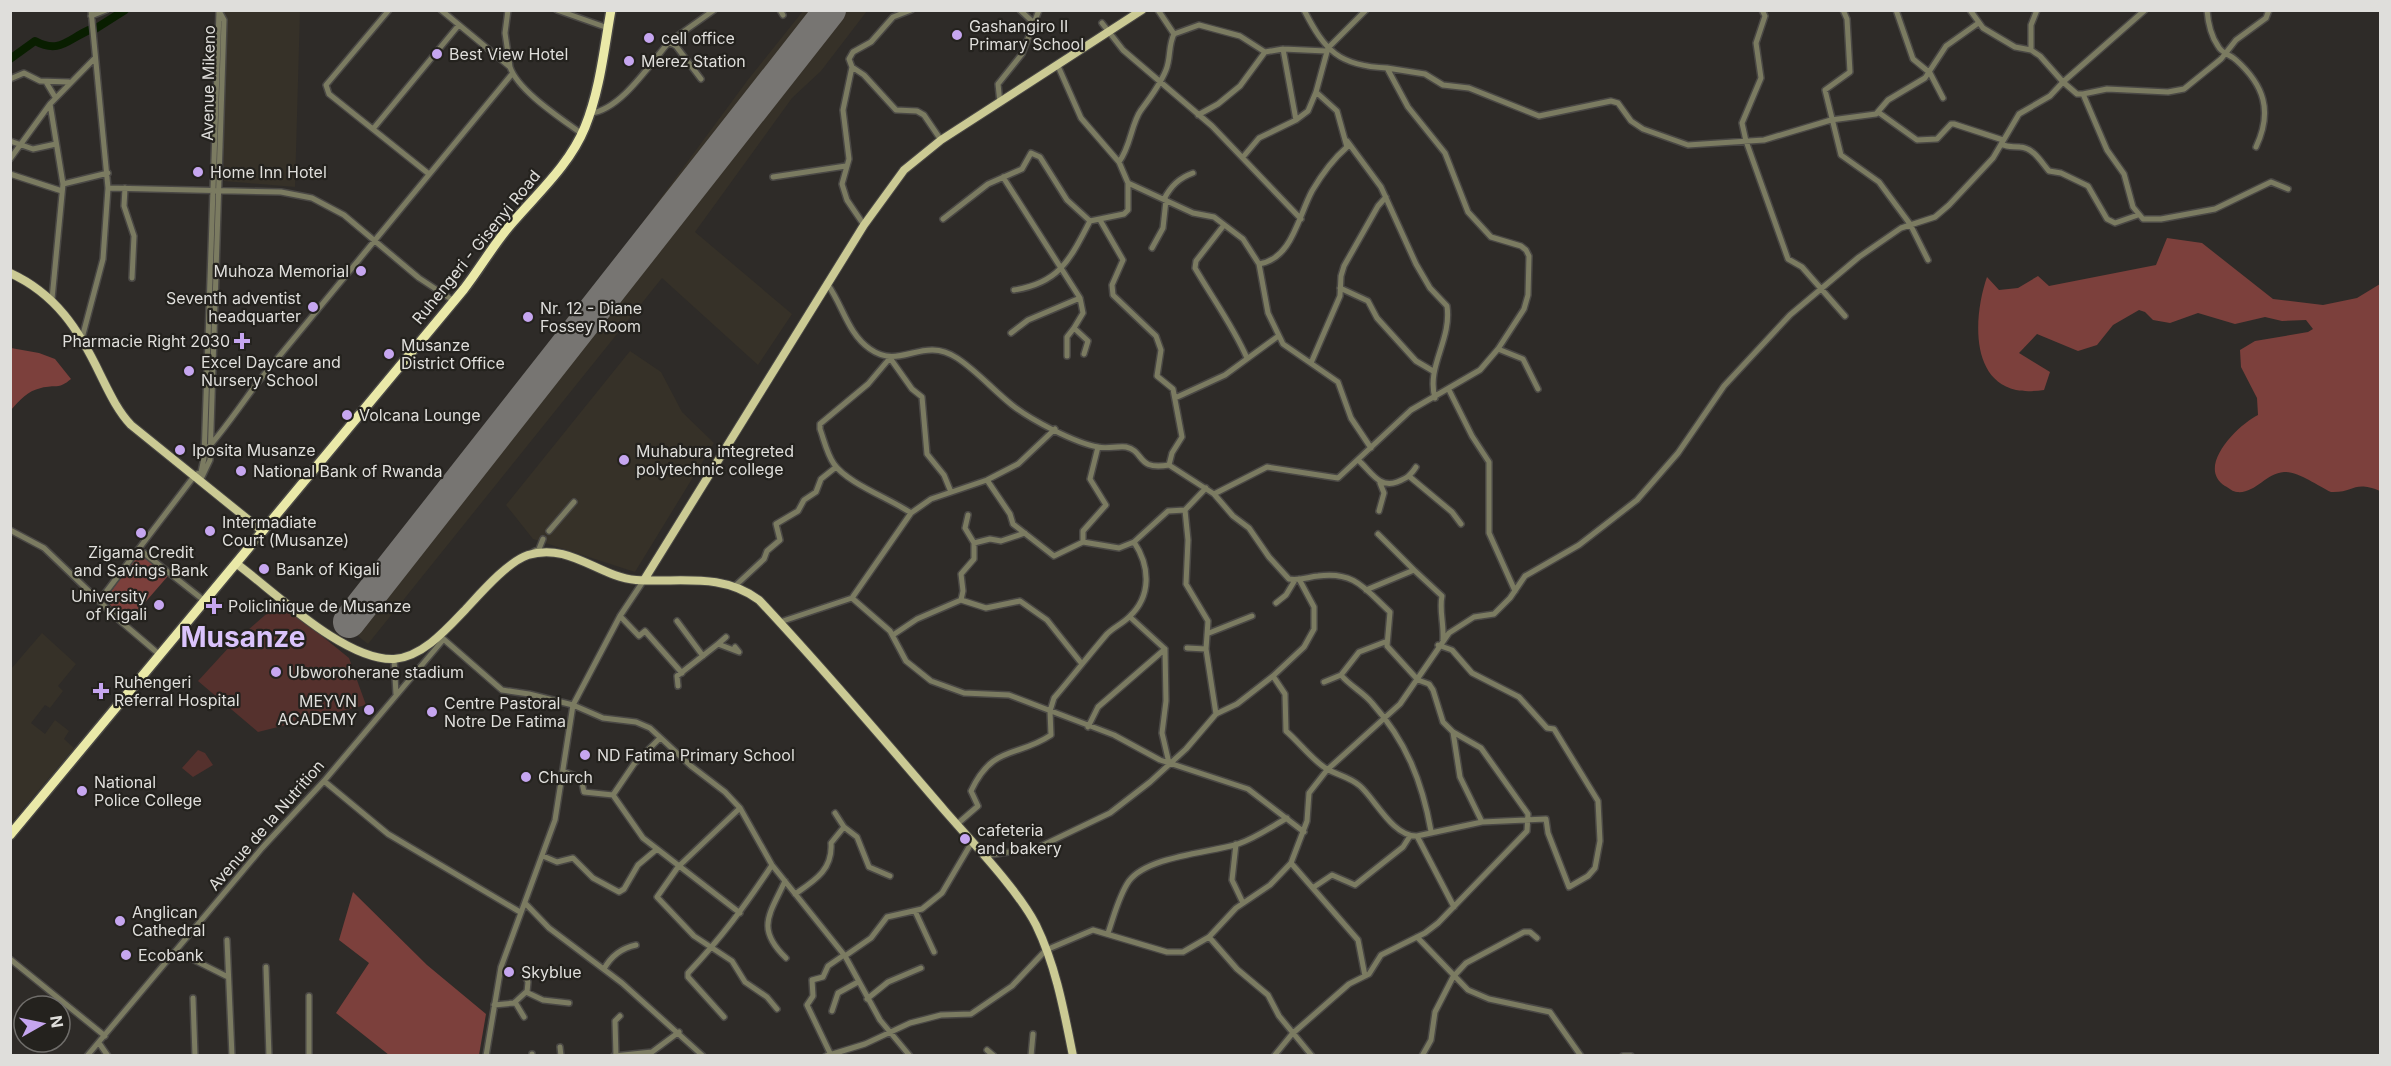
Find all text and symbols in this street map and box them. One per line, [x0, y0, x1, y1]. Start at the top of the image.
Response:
place label: Gashangiro II Primary School [969, 16, 1084, 54]
street label: Avenue Mikeno [197, 25, 219, 141]
place label: cell office [661, 28, 735, 48]
marker: Gashangiro II Primary School [950, 28, 964, 42]
marker: cell office [642, 31, 656, 45]
place label: Best View Hotel [449, 44, 568, 64]
marker: Best View Hotel [430, 47, 444, 61]
place label: Merez Station [641, 51, 746, 71]
marker: Merez Station [622, 54, 636, 68]
place label: Home Inn Hotel [210, 162, 327, 182]
marker: Home Inn Hotel [191, 165, 205, 179]
street label: Ruhengeri - Gisenyi Road [408, 166, 544, 328]
place label: Muhoza Memorial [214, 261, 349, 281]
marker: Muhoza Memorial [354, 264, 368, 278]
place label: Seventh adventist headquarter [166, 288, 301, 326]
place label: Nr. 12 - Diane Fossey Room [540, 298, 642, 336]
marker: Seventh adventist headquarter [306, 300, 320, 314]
marker: Nr. 12 - Diane Fossey Room [521, 310, 535, 324]
place label: Pharmacie Right 2030 [62, 331, 230, 351]
marker: Pharmacie Right 2030 [235, 334, 249, 348]
place label: Musanze District Office [401, 335, 505, 373]
marker: Musanze District Office [382, 347, 396, 361]
place label: Excel Daycare and Nursery School [201, 352, 341, 390]
marker: Excel Daycare and Nursery School [182, 364, 196, 378]
place label: Volcana Lounge [359, 405, 481, 425]
marker: Volcana Lounge [340, 408, 354, 422]
place label: Iposita Musanze [192, 440, 316, 460]
place label: Muhabura integreted polytechnic college [636, 441, 794, 479]
marker: Iposita Musanze [173, 443, 187, 457]
marker: Muhabura integreted polytechnic college [617, 453, 631, 467]
place label: National Bank of Rwanda [253, 461, 442, 481]
marker: National Bank of Rwanda [234, 464, 248, 478]
place label: Intermadiate Court (Musanze) [222, 512, 349, 550]
marker: Intermadiate Court (Musanze) [203, 524, 217, 538]
marker: Zigama Credit and Savings Bank [134, 526, 148, 540]
place label: Zigama Credit and Savings Bank [74, 542, 208, 580]
place label: Bank of Kigali [276, 559, 380, 579]
marker: Bank of Kigali [257, 562, 271, 576]
place label: University of Kigali [71, 586, 147, 624]
place label: Policlinique de Musanze [228, 596, 411, 616]
marker: Policlinique de Musanze [205, 597, 223, 615]
marker: University of Kigali [152, 598, 166, 612]
district label: Musanze [180, 620, 306, 654]
place label: Ubworoherane stadium [288, 662, 464, 682]
marker: Ubworoherane stadium [269, 665, 283, 679]
place label: Ruhengeri Referral Hospital [114, 672, 240, 710]
marker: Ruhengeri Referral Hospital [92, 682, 110, 700]
place label: MEYVN ACADEMY [278, 691, 357, 729]
place label: Centre Pastoral Notre De Fatima [444, 693, 566, 731]
marker: MEYVN ACADEMY [362, 703, 376, 717]
marker: Centre Pastoral Notre De Fatima [425, 705, 439, 719]
place label: ND Fatima Primary School [597, 745, 795, 765]
marker: ND Fatima Primary School [578, 748, 592, 762]
street label: Avenue de la Nutrition [204, 756, 328, 894]
place label: Church [538, 767, 593, 787]
marker: Church [519, 770, 533, 784]
place label: National Police College [94, 772, 202, 810]
marker: National Police College [75, 784, 89, 798]
place label: cafeteria and bakery [977, 820, 1062, 858]
marker: cafeteria and bakery [958, 832, 972, 846]
place label: Anglican Cathedral [132, 902, 205, 940]
marker: Anglican Cathedral [113, 914, 127, 928]
place label: Ecobank [138, 945, 204, 965]
marker: Ecobank [119, 948, 133, 962]
place label: Skyblue [521, 962, 582, 982]
marker: Skyblue [502, 965, 516, 979]
north arrow [12, 994, 72, 1054]
text: N [46, 1014, 68, 1029]

